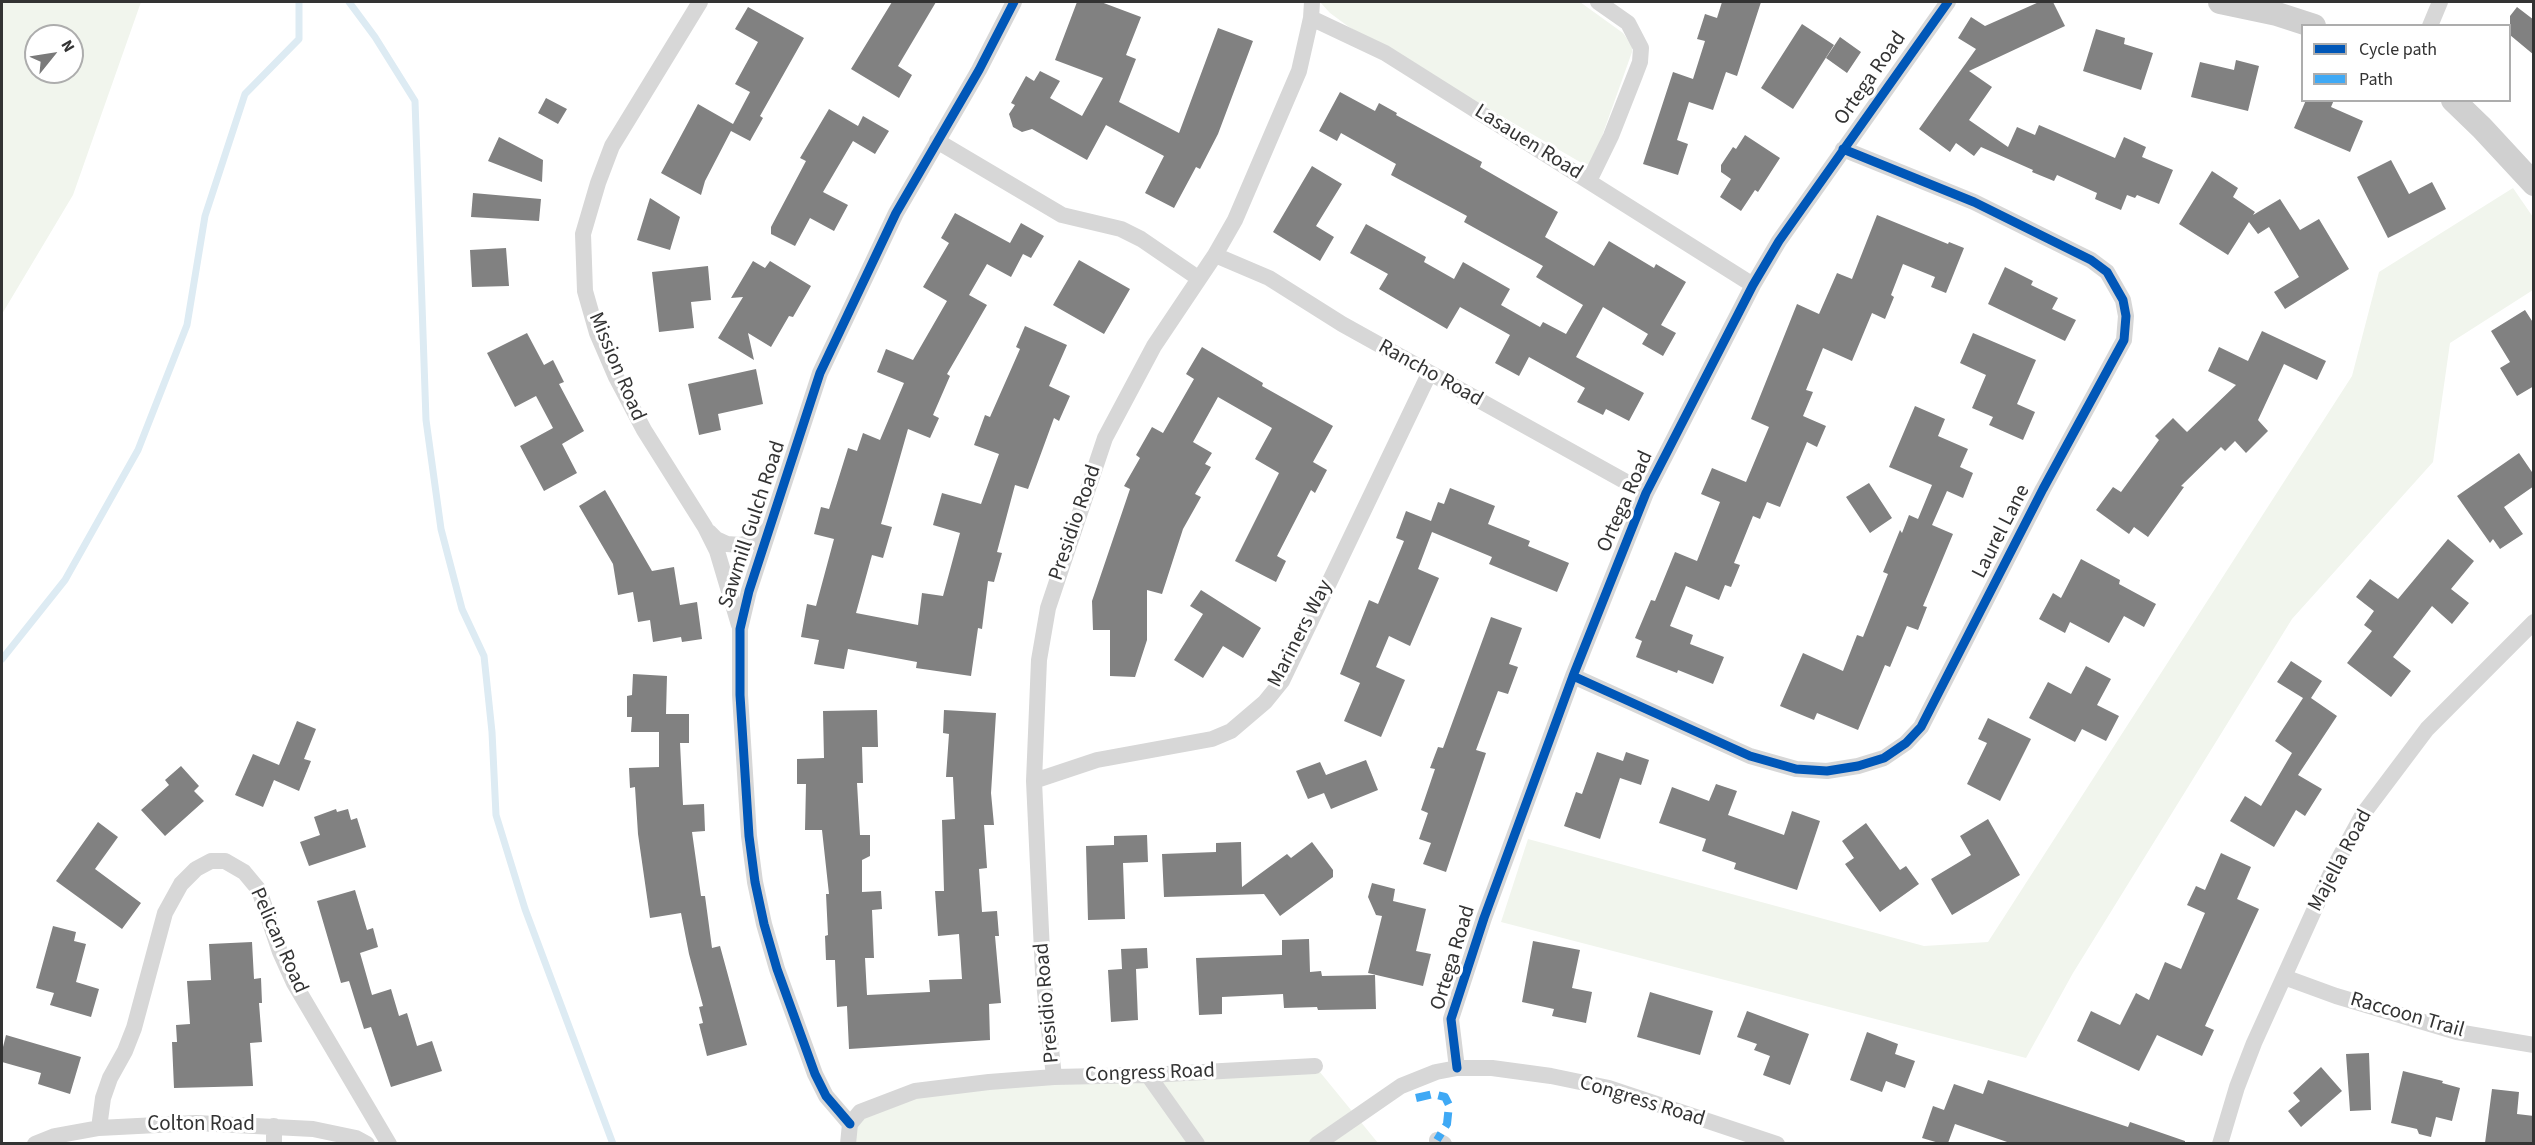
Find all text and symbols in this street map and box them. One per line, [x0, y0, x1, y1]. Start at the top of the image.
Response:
north arrow [24, 24, 84, 84]
legend [2301, 24, 2511, 102]
street label: Ortega Road [1830, 27, 1912, 131]
text: N [56, 36, 80, 56]
text: Cycle path [2359, 37, 2437, 62]
text: Path [2359, 67, 2393, 92]
street label: Lasauen Road [1469, 100, 1587, 186]
street label: Mission Road [582, 309, 650, 425]
street label: Rancho Road [1373, 335, 1487, 413]
street label: Sawmill Gulch Road [714, 438, 792, 612]
street label: Ortega Road [1592, 447, 1660, 557]
street label: Presidio Road [1044, 462, 1108, 584]
street label: Laurel Lane [1968, 481, 2036, 583]
street label: Mariners Way [1263, 576, 1339, 692]
street label: Majella Road [2304, 806, 2378, 916]
street label: Pelican Road [244, 884, 312, 998]
street label: Ortega Road [1426, 903, 1482, 1013]
street label: Presidio Road [1030, 942, 1066, 1064]
street label: Raccoon Trail [2347, 988, 2467, 1044]
street label: Congress Road [1085, 1059, 1215, 1089]
street label: Congress Road [1576, 1071, 1708, 1133]
street label: Colton Road [147, 1112, 255, 1138]

